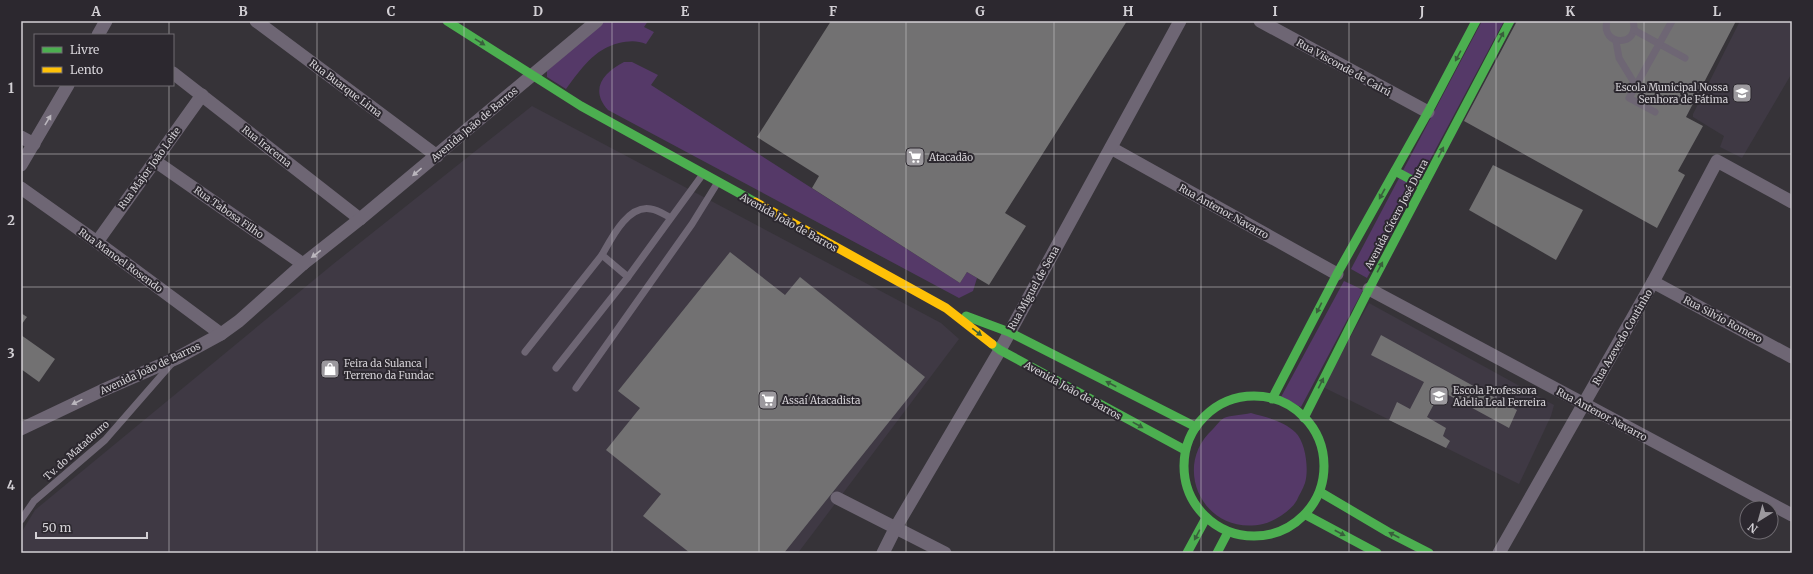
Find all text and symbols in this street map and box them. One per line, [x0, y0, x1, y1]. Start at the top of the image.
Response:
text: A [90, 3, 101, 20]
text: B [238, 3, 248, 20]
text: C [387, 3, 396, 20]
text: D [533, 3, 543, 20]
text: E [681, 3, 690, 20]
text: F [829, 3, 837, 20]
text: G [975, 3, 985, 20]
text: H [1123, 3, 1134, 20]
text: I [1272, 3, 1278, 20]
text: J [1418, 3, 1425, 20]
text: K [1565, 3, 1575, 20]
text: L [1713, 3, 1722, 20]
one-way arrow [1498, 31, 1505, 43]
legend [34, 34, 174, 86]
street label: Rua Visconde de Cairú [1294, 36, 1393, 99]
one-way arrow [475, 38, 485, 46]
text: Livre [70, 42, 99, 57]
one-way arrow [1454, 50, 1461, 61]
street label: Rua Buarque Lima [307, 57, 385, 120]
text: Lento [70, 62, 103, 77]
text: 1 [8, 80, 14, 97]
place label: Escola Municipal Nossa Senhora de Fátima [1615, 81, 1729, 106]
school or university icon: Escola Municipal Nossa Senhora de Fátima [1731, 82, 1753, 104]
street label: Avenida João de Barros [427, 84, 520, 165]
one-way arrow [44, 114, 51, 126]
street label: Rua Iracema [239, 123, 295, 170]
street label: Rua Major João Leite [115, 125, 184, 212]
supermarket icon: Atacadão [904, 146, 926, 168]
one-way arrow [1438, 146, 1444, 158]
place label: Atacadão [928, 151, 973, 164]
street label: Avenida Cícero José Dutra [1361, 157, 1431, 272]
one-way arrow [411, 168, 422, 177]
street label: Rua Antenor Navarro [1176, 181, 1271, 242]
street label: Rua Tabosa Filho [191, 183, 266, 241]
one-way arrow [1378, 188, 1385, 200]
street label: Avenida João de Barros [737, 190, 840, 255]
text: 2 [7, 212, 15, 229]
street label: Rua Manoel Rosendo [76, 225, 165, 295]
street label: Rua Miguel de Sena [1005, 244, 1062, 332]
one-way arrow [310, 250, 321, 258]
one-way arrow [1377, 261, 1384, 273]
street label: Rua Azevedo Coutinho [1590, 287, 1655, 388]
street label: Rua Silvio Romero [1681, 293, 1765, 346]
one-way arrow [1316, 302, 1322, 314]
one-way arrow [971, 328, 982, 336]
street label: Avenida João de Barros [97, 339, 203, 398]
text: 3 [7, 345, 15, 362]
place label: Feira da Sulanca | Terreno da Fundac [344, 357, 434, 382]
shop icon: Feira da Sulanca | Terreno da Fundac [319, 358, 341, 380]
street label: Avenida João de Barros [1021, 358, 1124, 423]
one-way arrow [1318, 377, 1324, 389]
one-way arrow [1105, 381, 1117, 387]
place label: Escola Professora Adelia Leal Ferreira [1452, 384, 1546, 409]
school or university icon: Escola Professora Adelia Leal Ferreira [1428, 385, 1450, 407]
street label: Rua Antenor Navarro [1554, 385, 1650, 444]
supermarket icon: Assaí Atacadista [757, 389, 779, 411]
place label: Assaí Atacadista [781, 394, 861, 407]
one-way arrow [71, 399, 82, 405]
street label: Tv. do Matadouro [41, 417, 112, 483]
one-way arrow [1132, 421, 1144, 428]
text: 4 [7, 477, 16, 494]
north arrow [1739, 500, 1779, 540]
scale bar [36, 514, 147, 540]
text: 50 m [42, 520, 71, 535]
text: N [1745, 520, 1761, 536]
one-way arrow [1193, 530, 1200, 541]
one-way arrow [1334, 530, 1346, 536]
one-way arrow [1389, 532, 1400, 538]

